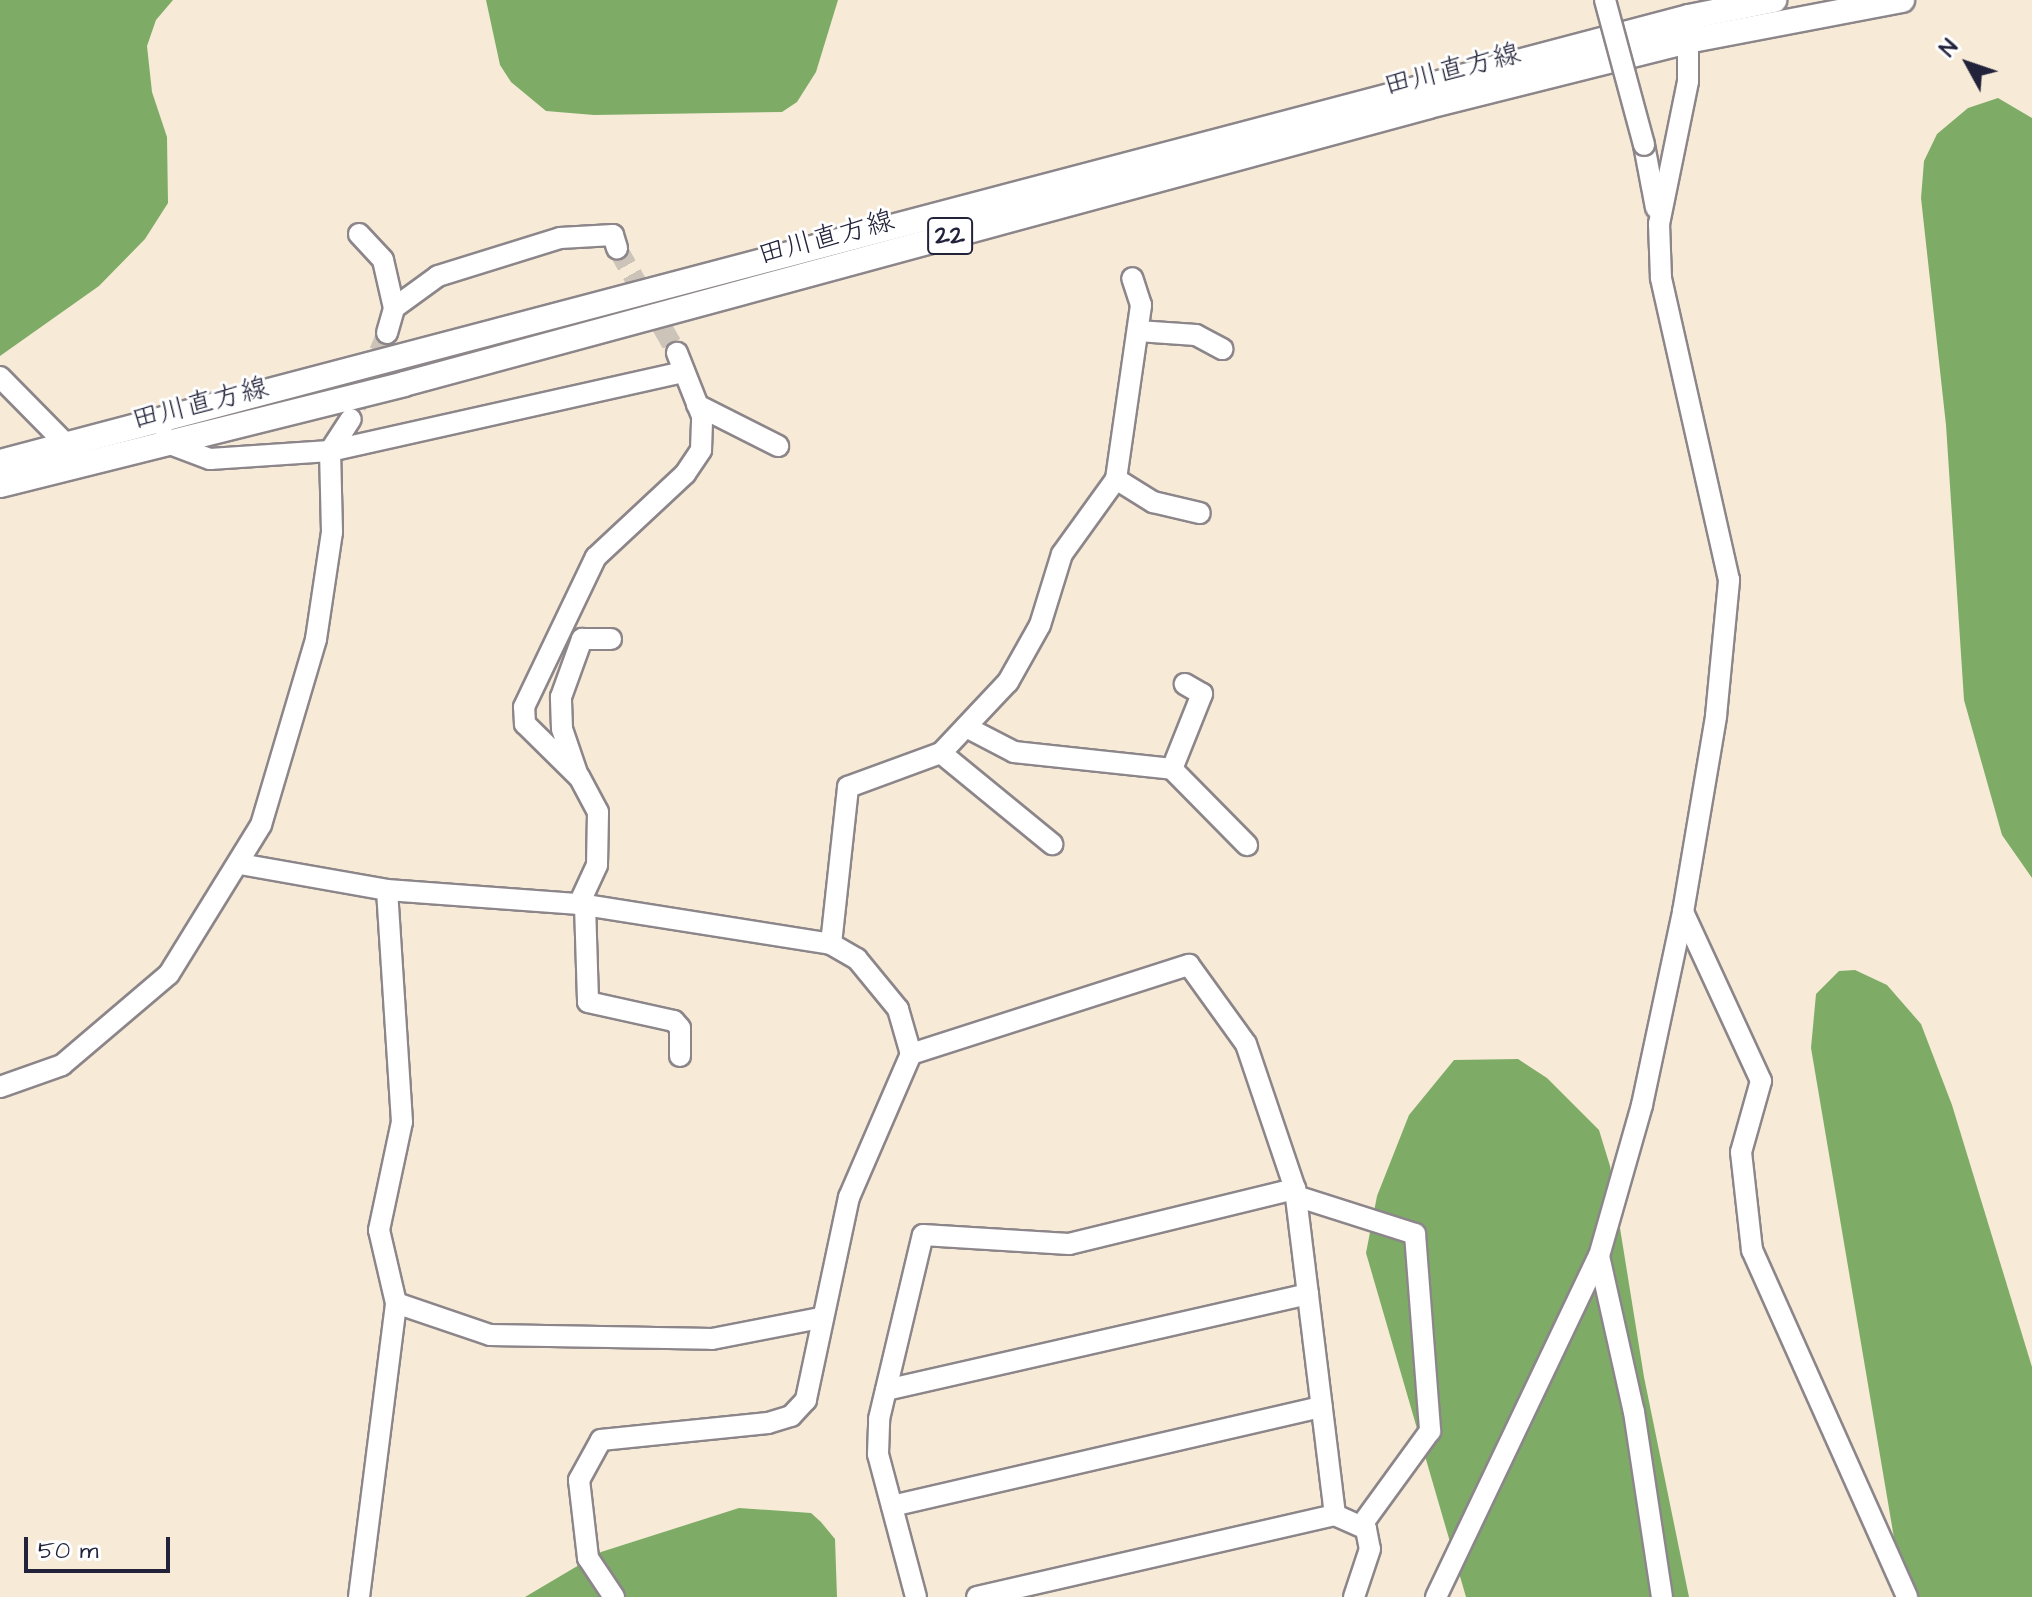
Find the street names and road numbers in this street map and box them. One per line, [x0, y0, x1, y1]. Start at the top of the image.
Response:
street label: 田川直方線 [1380, 37, 1524, 103]
street label: 田川直方線 [754, 204, 898, 272]
road number: 22 [926, 214, 974, 258]
street label: 田川直方線 [128, 371, 272, 437]

